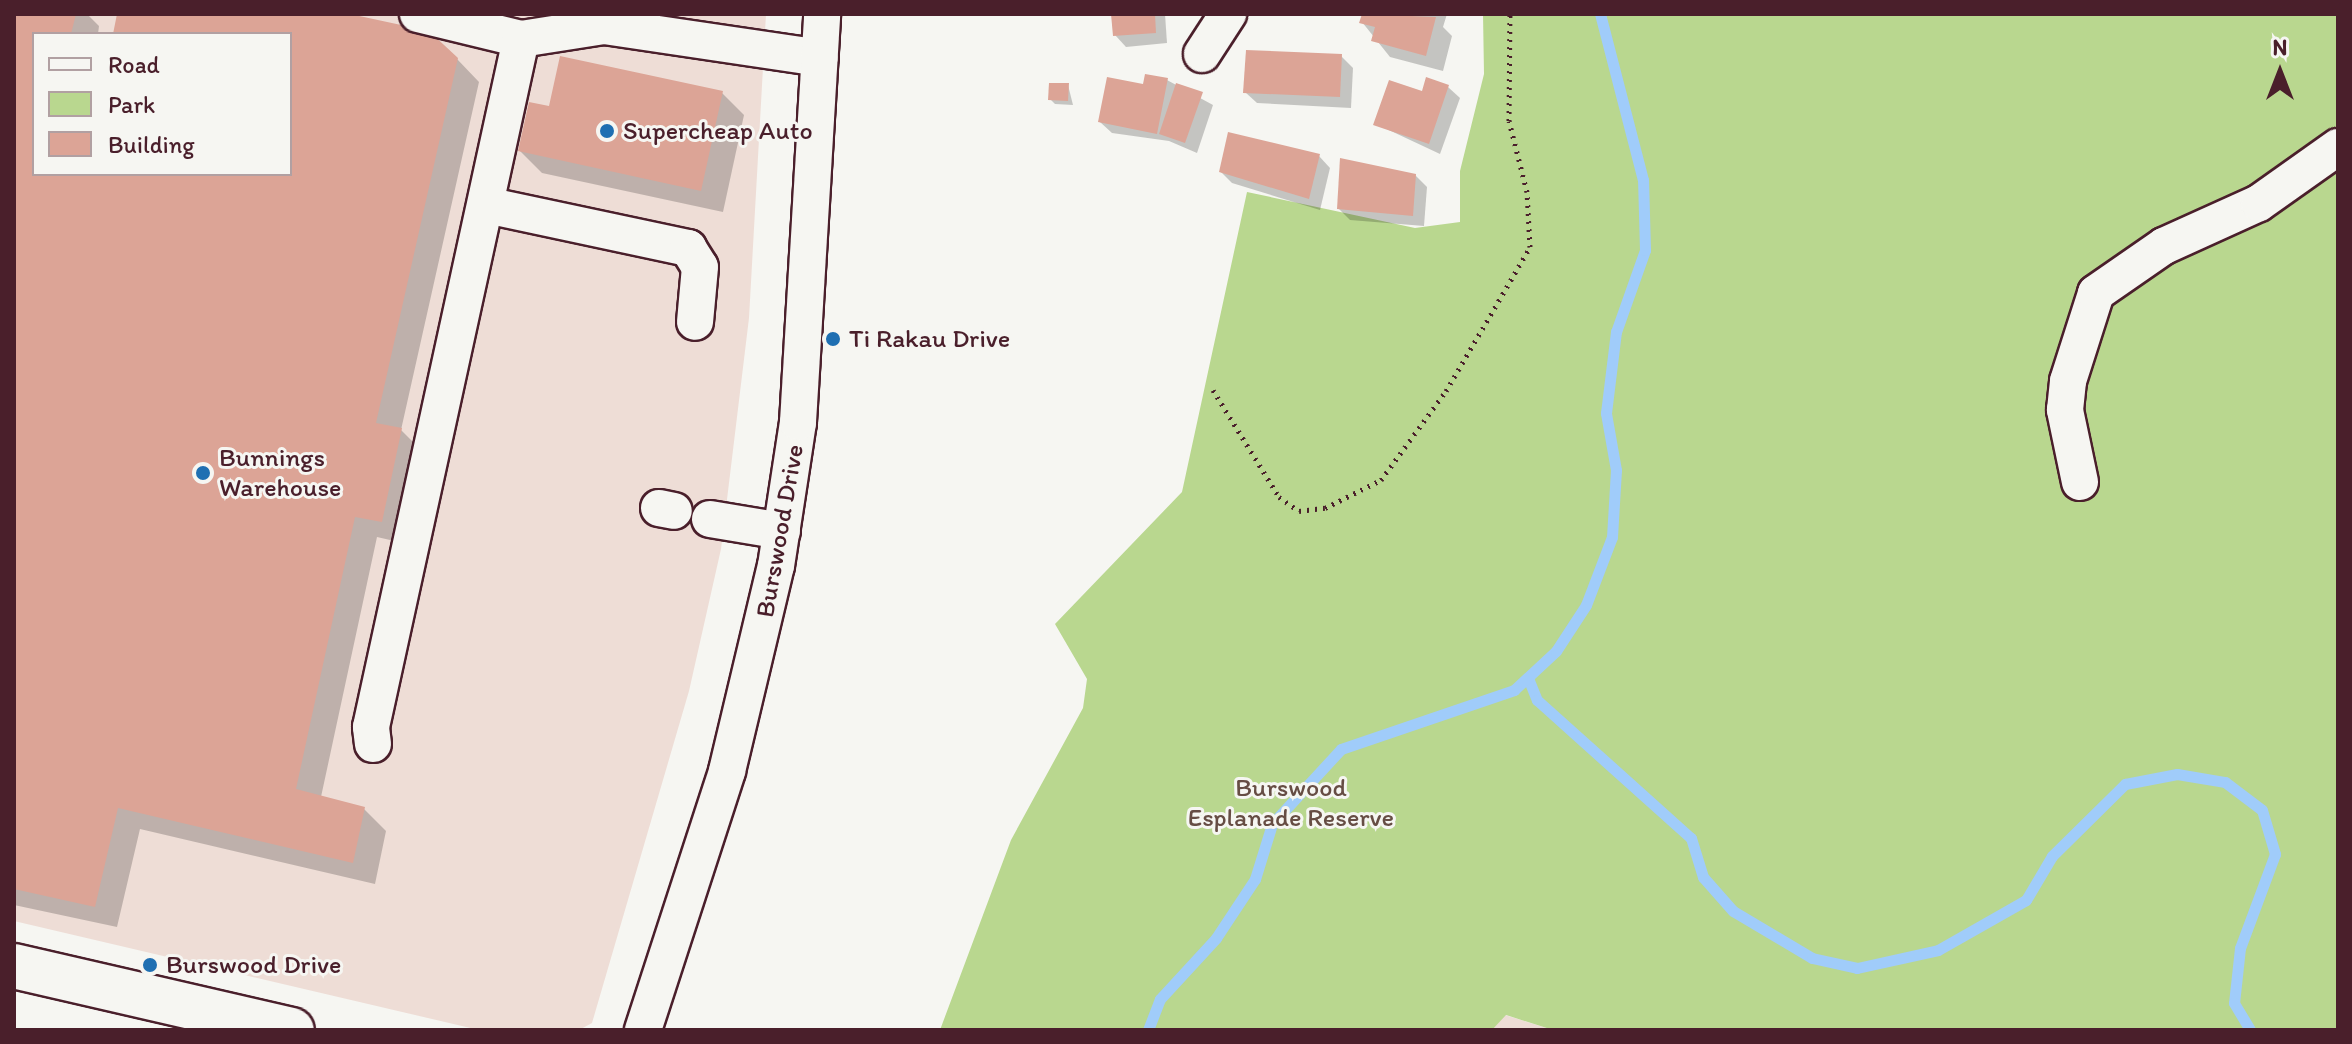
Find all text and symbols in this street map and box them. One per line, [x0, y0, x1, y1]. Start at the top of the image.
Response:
legend [32, 32, 292, 176]
north arrow [2240, 32, 2320, 112]
text: N [2273, 34, 2287, 61]
text: Road [108, 50, 160, 79]
text: Park [108, 90, 155, 119]
place label: Supercheap Auto [623, 115, 813, 147]
marker: Supercheap Auto [598, 122, 616, 140]
text: Building [108, 130, 195, 159]
place label: Ti Rakau Drive [849, 323, 1010, 355]
marker: Ti Rakau Drive [824, 330, 842, 348]
place label: Bunnings Warehouse [219, 442, 341, 504]
street label: Burswood Drive [749, 442, 811, 620]
marker: Bunnings Warehouse [194, 464, 212, 482]
park label: Burswood Esplanade Reserve [1188, 772, 1394, 834]
place label: Burswood Drive [166, 949, 342, 981]
marker: Burswood Drive [141, 956, 159, 974]

